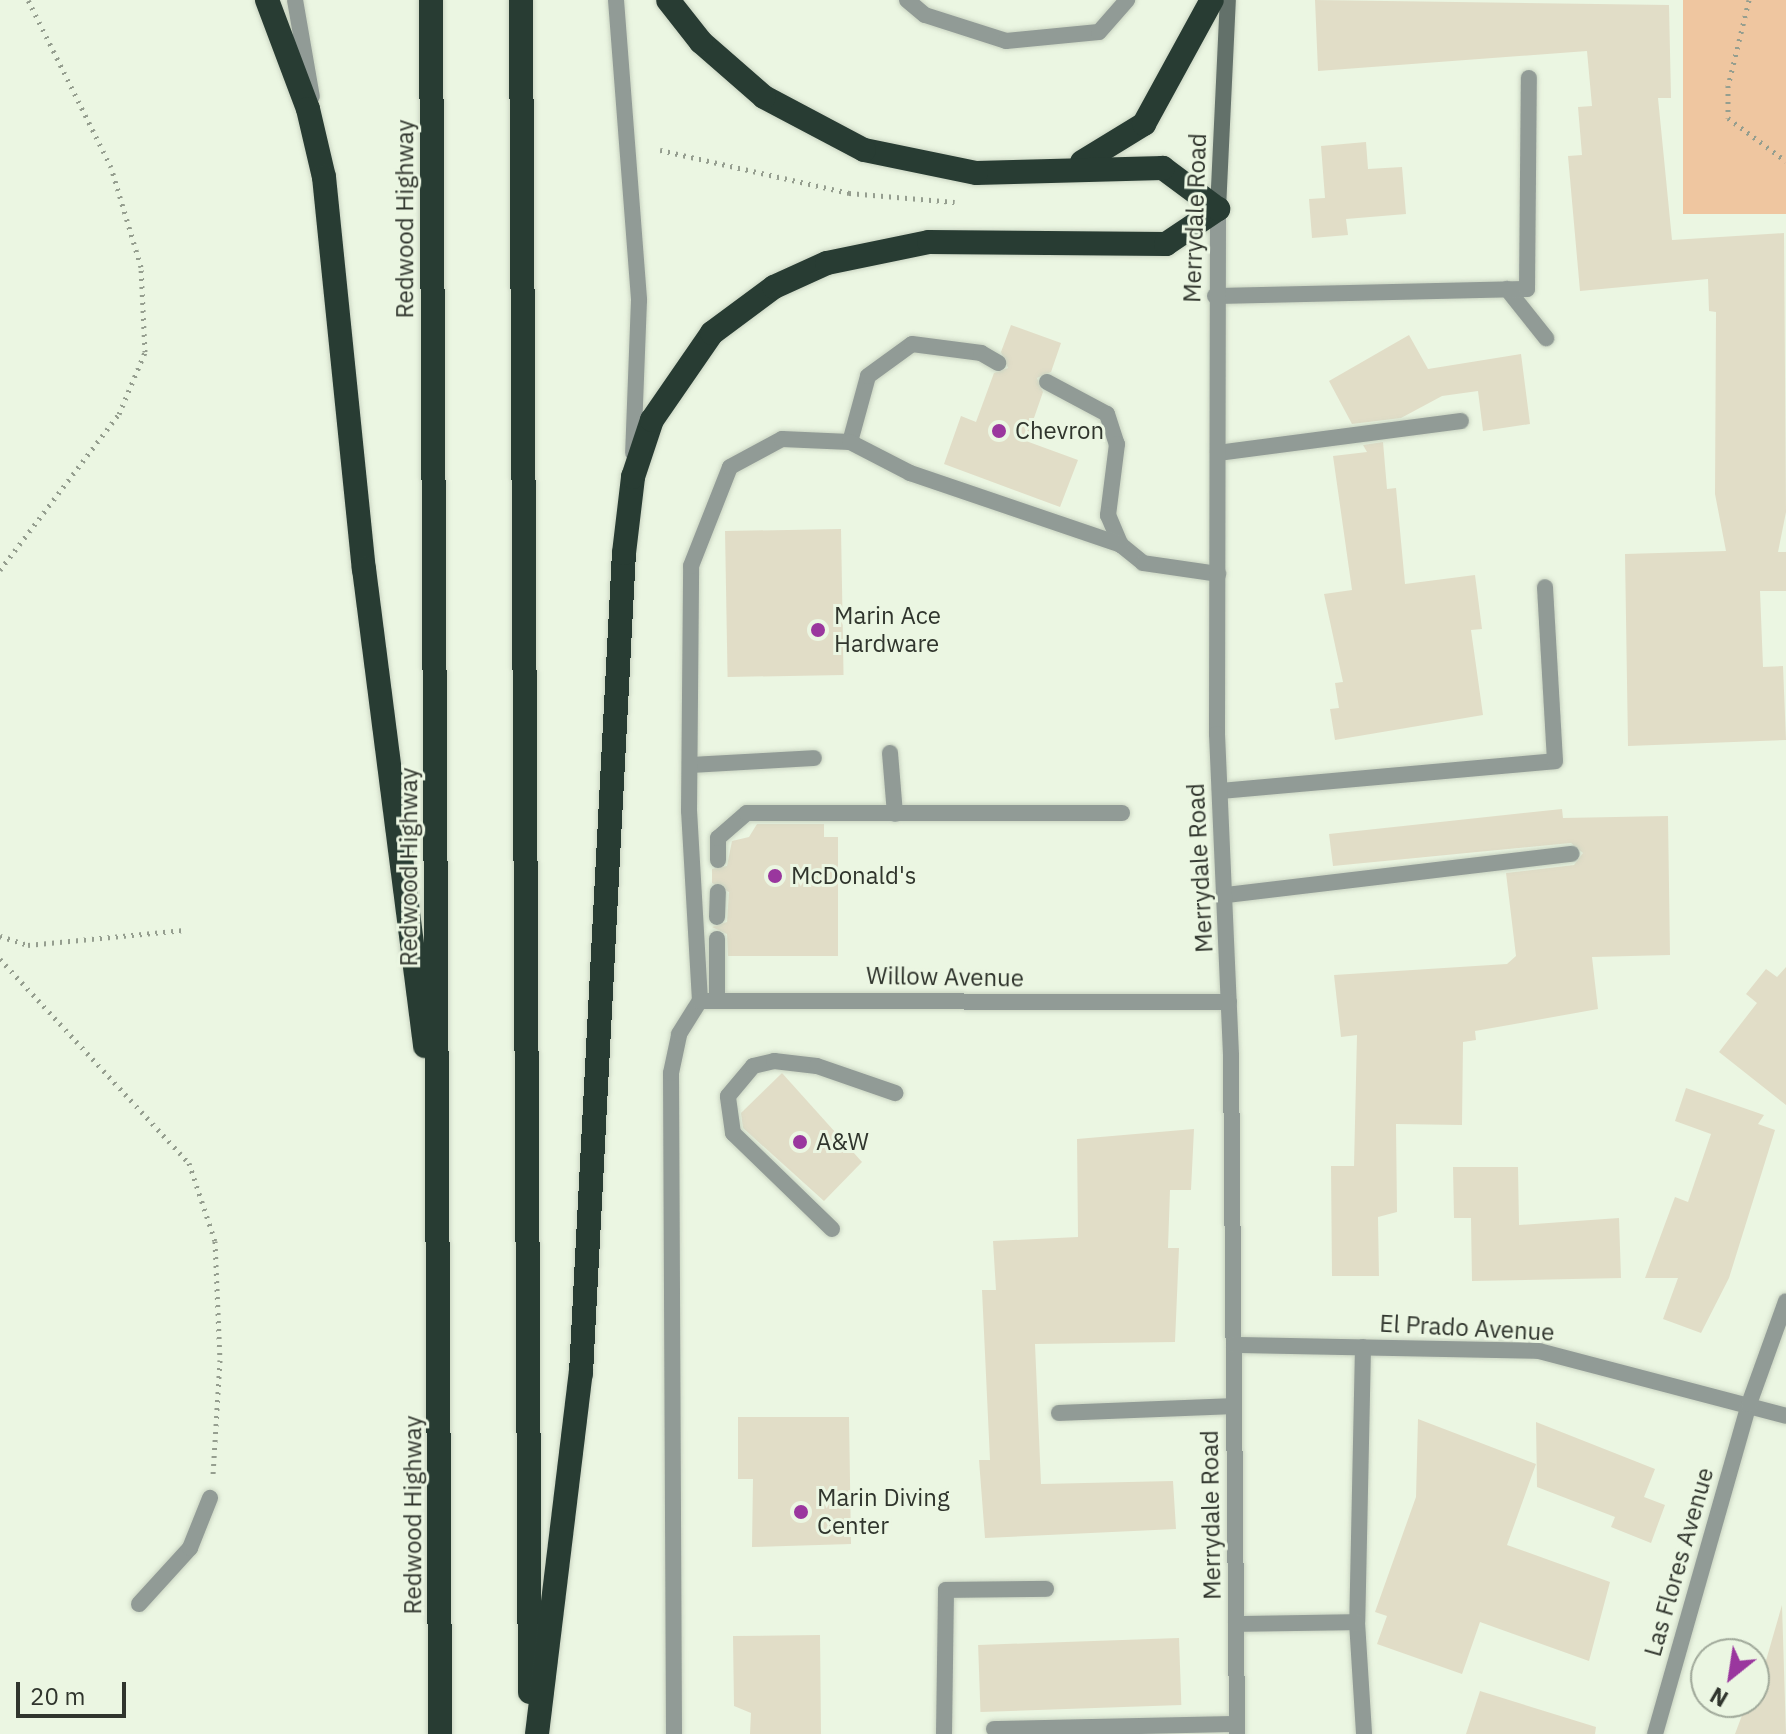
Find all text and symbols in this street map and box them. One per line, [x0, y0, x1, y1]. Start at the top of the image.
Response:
street label: Redwood Highway [391, 120, 419, 318]
street label: Merrydale Road [1178, 133, 1212, 303]
place label: Chevron [1015, 417, 1104, 445]
marker: Chevron [990, 422, 1008, 440]
place label: Marin Ace Hardware [834, 602, 941, 658]
marker: Marin Ace Hardware [809, 621, 827, 639]
street label: Redwood Highway [395, 768, 423, 966]
street label: Merrydale Road [1181, 783, 1219, 953]
place label: McDonald's [791, 862, 916, 890]
marker: McDonald's [766, 867, 784, 885]
street label: Willow Avenue [866, 961, 1024, 993]
place label: A&W [816, 1128, 869, 1156]
marker: A&W [791, 1133, 809, 1151]
street label: El Prado Avenue [1379, 1309, 1555, 1347]
street label: Redwood Highway [399, 1416, 427, 1614]
street label: Merrydale Road [1195, 1430, 1227, 1600]
street label: Las Flores Avenue [1638, 1464, 1720, 1660]
place label: Marin Diving Center [817, 1484, 950, 1540]
marker: Marin Diving Center [792, 1503, 810, 1521]
north arrow [1690, 1638, 1770, 1718]
scale bar [20, 1666, 130, 1716]
text: 20 m [30, 1680, 85, 1712]
text: N [1705, 1681, 1733, 1714]

